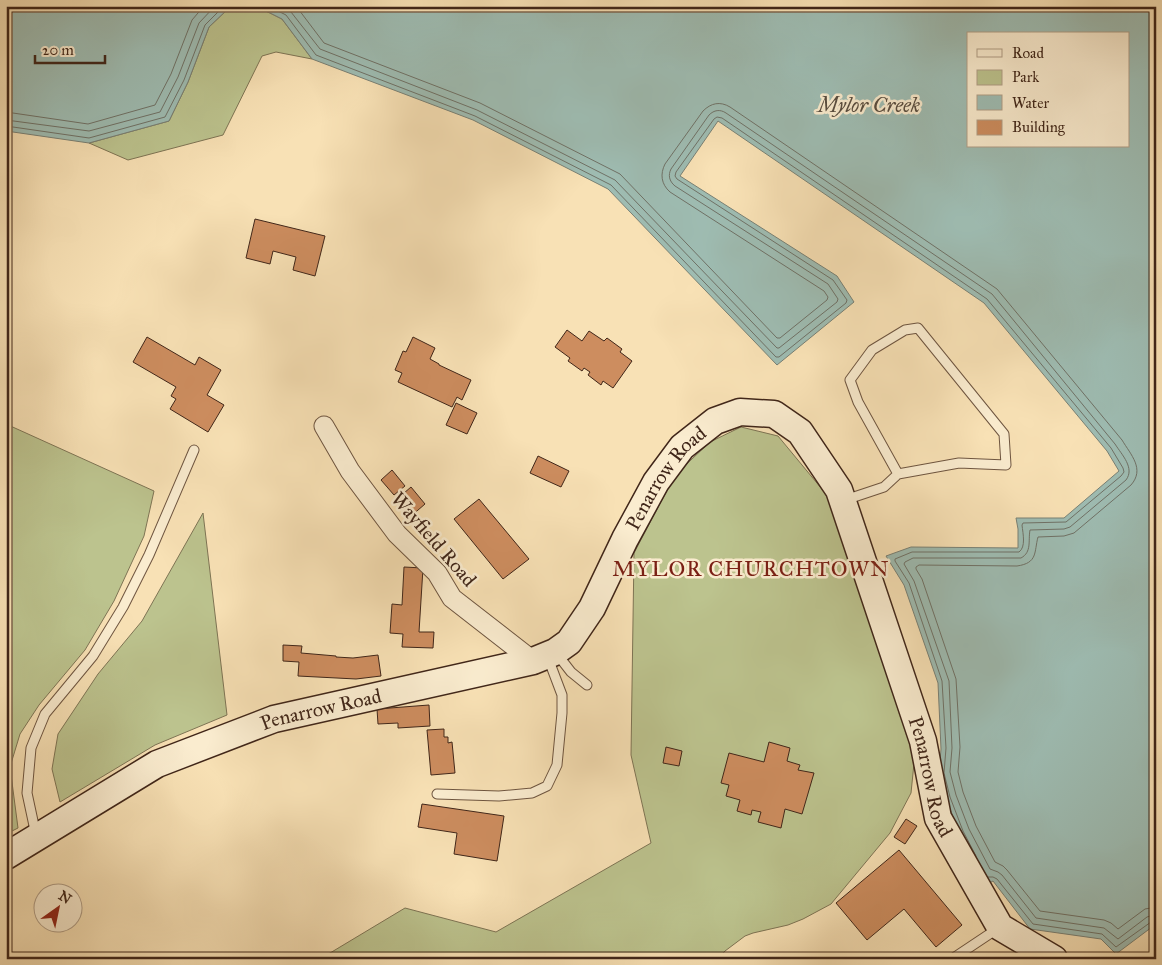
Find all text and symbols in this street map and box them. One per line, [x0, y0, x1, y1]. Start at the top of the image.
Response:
scale bar [35, 32, 105, 64]
legend [967, 32, 1130, 148]
text: 20 m [42, 41, 74, 59]
text: Road [1012, 44, 1044, 62]
text: Park [1012, 68, 1039, 86]
water label: Mylor Creek [816, 92, 921, 118]
text: Water [1012, 94, 1049, 112]
text: Building [1012, 118, 1066, 136]
street label: Penarrow Road [620, 421, 711, 534]
street label: Wayfield Road [386, 487, 482, 591]
district label: MYLOR CHURCHTOWN [612, 555, 890, 582]
street label: Penarrow Road [257, 683, 384, 735]
street label: Penarrow Road [904, 713, 958, 841]
north arrow [32, 882, 82, 932]
text: N [55, 887, 75, 908]

